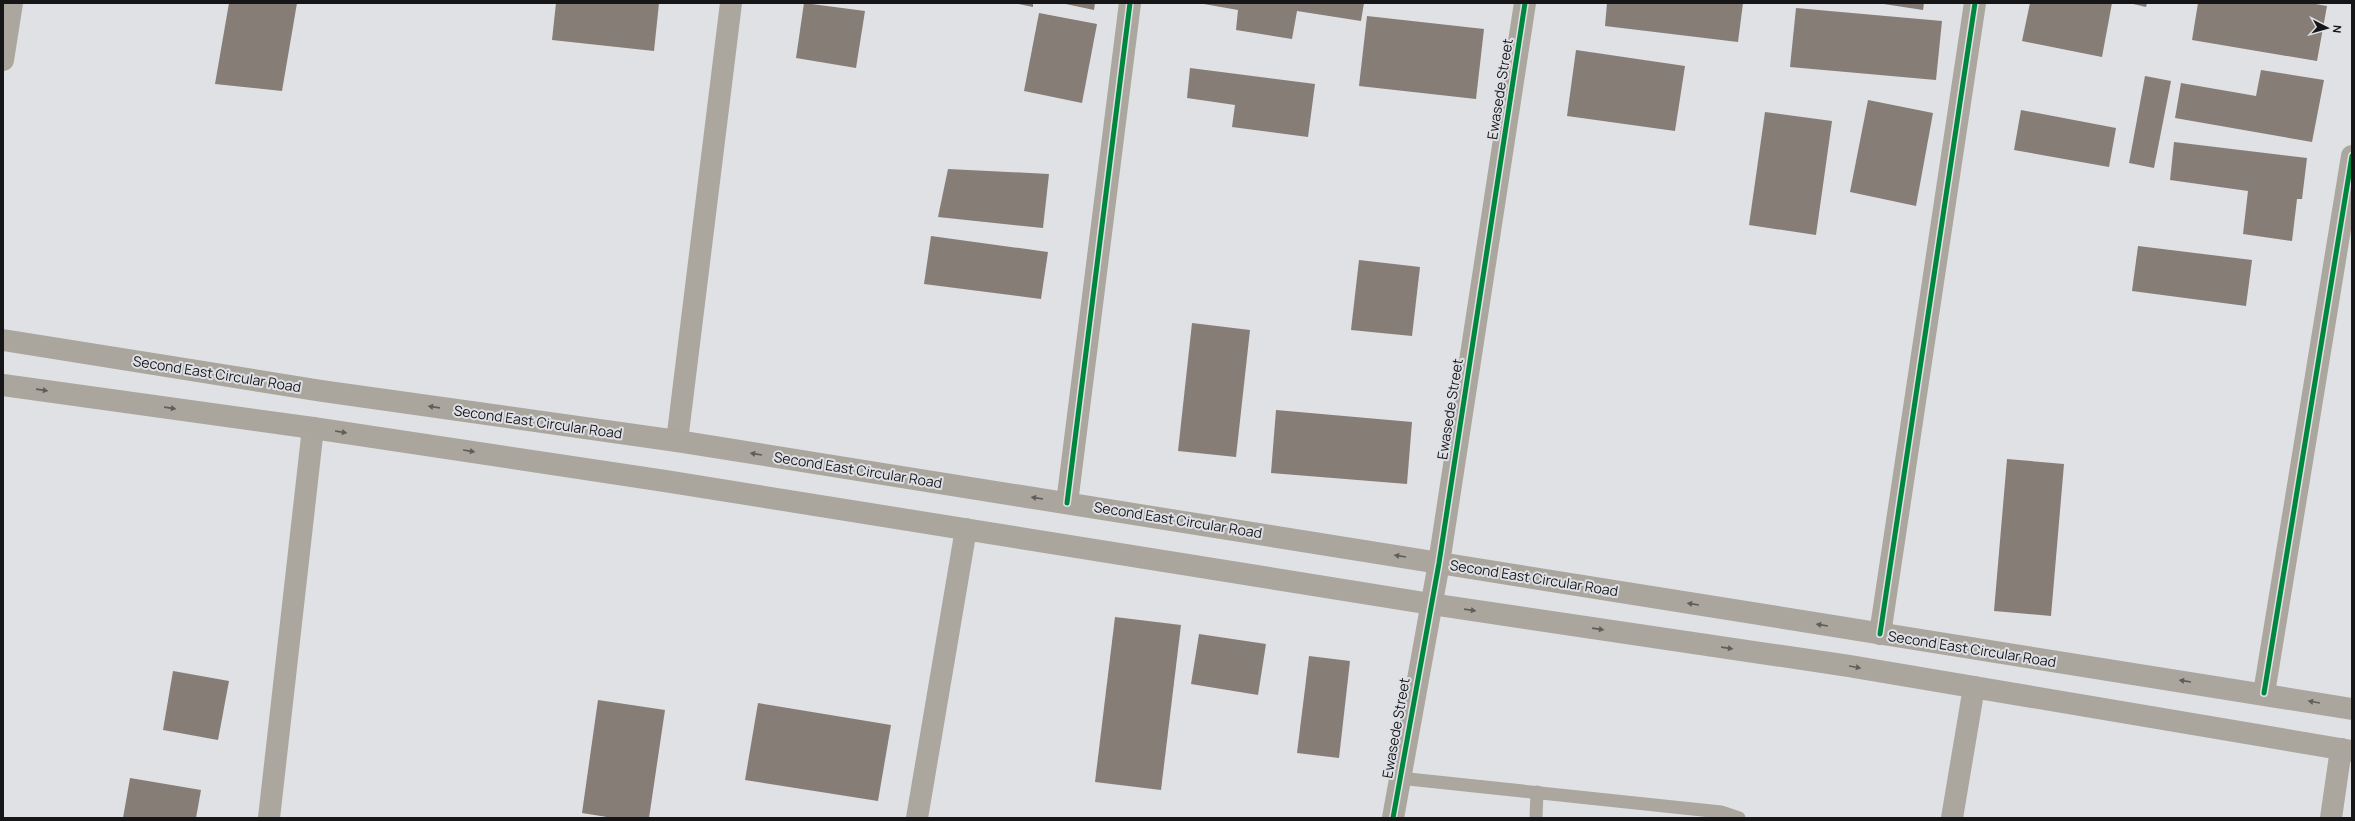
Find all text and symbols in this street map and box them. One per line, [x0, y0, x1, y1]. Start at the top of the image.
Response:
north arrow [2307, 8, 2347, 48]
text: N [2330, 24, 2345, 34]
street label: Ewasede Street [1482, 37, 1517, 141]
street label: Second East Circular Road [132, 351, 302, 396]
street label: Ewasede Street [1432, 357, 1467, 461]
one-way arrow [36, 387, 48, 393]
street label: Second East Circular Road [453, 400, 623, 443]
one-way arrow [428, 404, 440, 410]
one-way arrow [164, 405, 176, 411]
one-way arrow [335, 429, 347, 435]
street label: Second East Circular Road [773, 447, 943, 492]
one-way arrow [463, 449, 475, 455]
one-way arrow [750, 451, 763, 457]
one-way arrow [1031, 495, 1043, 501]
street label: Second East Circular Road [1093, 497, 1263, 542]
one-way arrow [1394, 553, 1406, 559]
street label: Second East Circular Road [1449, 555, 1619, 600]
one-way arrow [1687, 601, 1699, 607]
one-way arrow [1464, 607, 1476, 613]
one-way arrow [1816, 622, 1828, 628]
one-way arrow [1592, 626, 1604, 632]
street label: Second East Circular Road [1887, 626, 2057, 671]
one-way arrow [1721, 645, 1733, 651]
one-way arrow [1849, 664, 1862, 670]
street label: Ewasede Street [1377, 676, 1414, 780]
one-way arrow [2179, 678, 2191, 684]
one-way arrow [2307, 699, 2320, 705]

